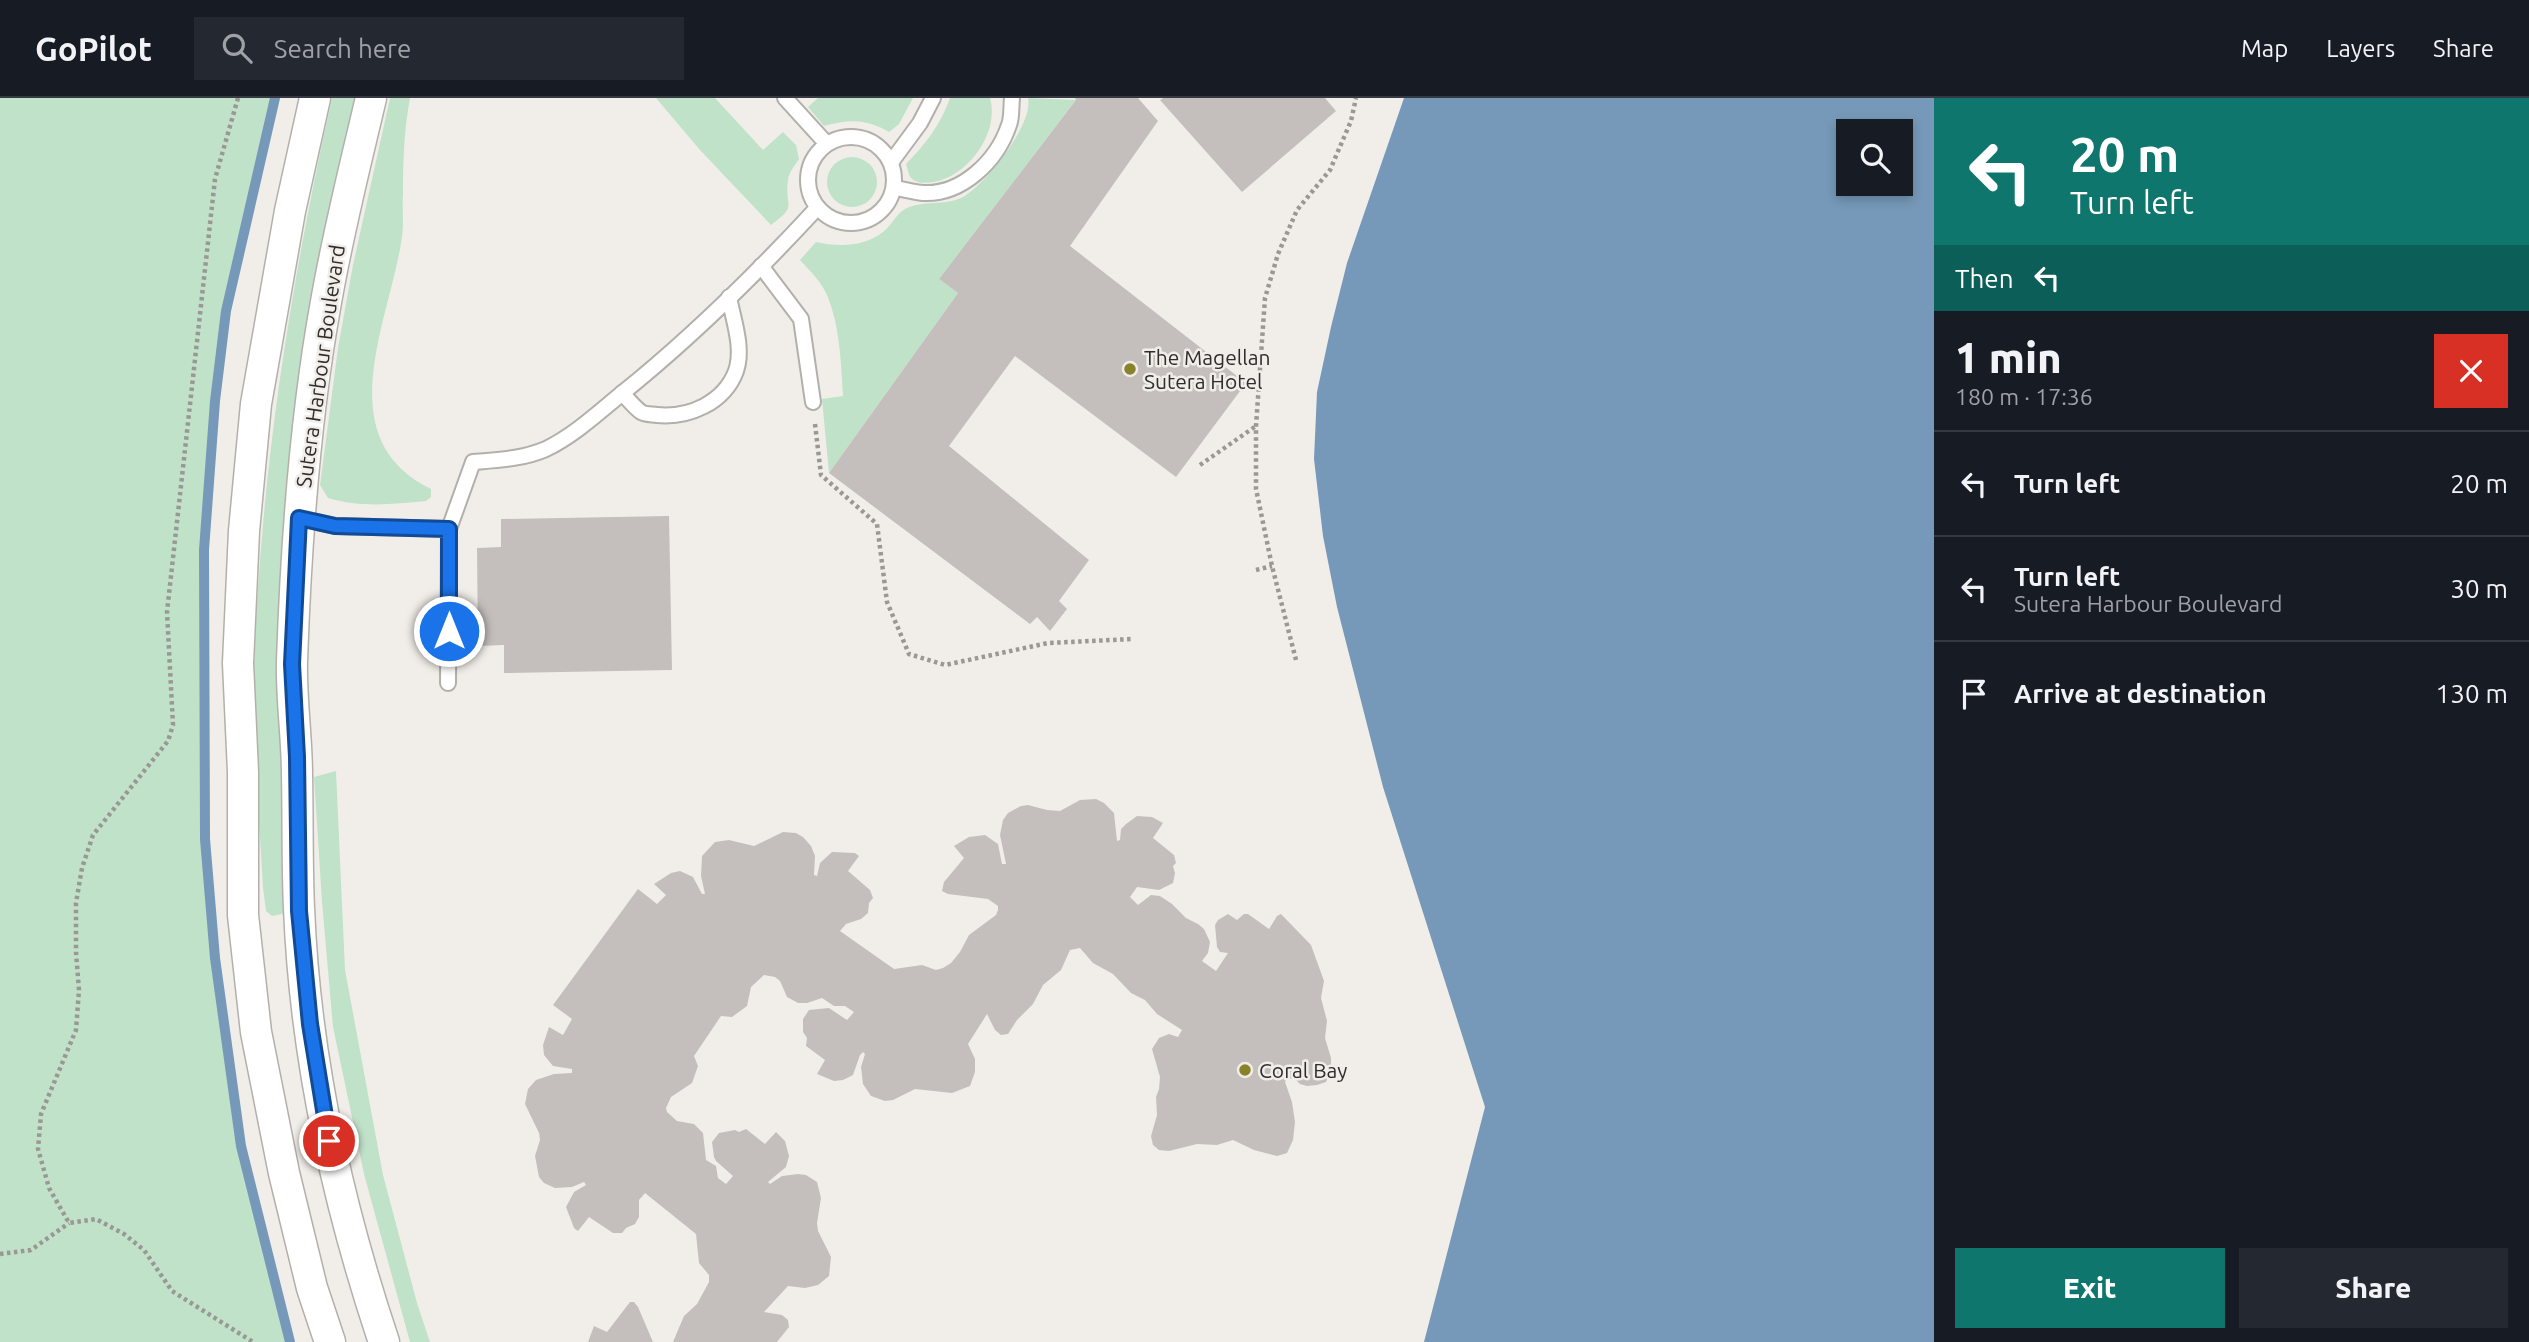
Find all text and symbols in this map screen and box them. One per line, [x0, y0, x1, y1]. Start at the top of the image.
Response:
search box [194, 17, 684, 80]
icon: search [218, 29, 256, 67]
text: GoPilot [35, 30, 152, 67]
text: Search here [274, 34, 411, 63]
text: Map [2241, 35, 2288, 62]
text: Layers [2326, 35, 2395, 62]
text: Share [2433, 35, 2494, 62]
map controls [1836, 119, 1913, 196]
button: search [1836, 119, 1913, 196]
icon: left [1955, 126, 2046, 217]
text: 20 m [2070, 126, 2179, 181]
text: Turn left [2070, 184, 2194, 220]
street label: Sutera Harbour Boulevard [291, 243, 349, 489]
icon: left [2028, 259, 2066, 297]
text: Then [1955, 264, 2014, 293]
text: 1 min [1955, 334, 2062, 381]
button: close [2434, 334, 2508, 408]
place label: The Magellan Sutera Hotel [1144, 345, 1271, 393]
marker: The Magellan Sutera Hotel [1122, 361, 1138, 377]
text: 180 m · 17:36 [1955, 384, 2093, 409]
icon: left [1955, 465, 1993, 503]
text: Turn left [2014, 469, 2120, 498]
text: 20 m [2450, 469, 2508, 498]
text: Turn left [2014, 562, 2120, 591]
icon: left [1955, 570, 1993, 608]
text: 30 m [2450, 574, 2508, 603]
text: Sutera Harbour Boulevard [2014, 591, 2282, 616]
position arrow [412, 594, 486, 668]
icon: arrive [1955, 675, 1993, 713]
text: Arrive at destination [2014, 679, 2267, 708]
text: 130 m [2436, 679, 2508, 708]
place label: Coral Bay [1259, 1058, 1347, 1082]
marker: Coral Bay [1237, 1062, 1253, 1078]
pin [299, 1111, 359, 1171]
icon: arrive [310, 1122, 348, 1160]
button: Exit [1955, 1248, 2225, 1328]
button: Share [2239, 1248, 2508, 1328]

